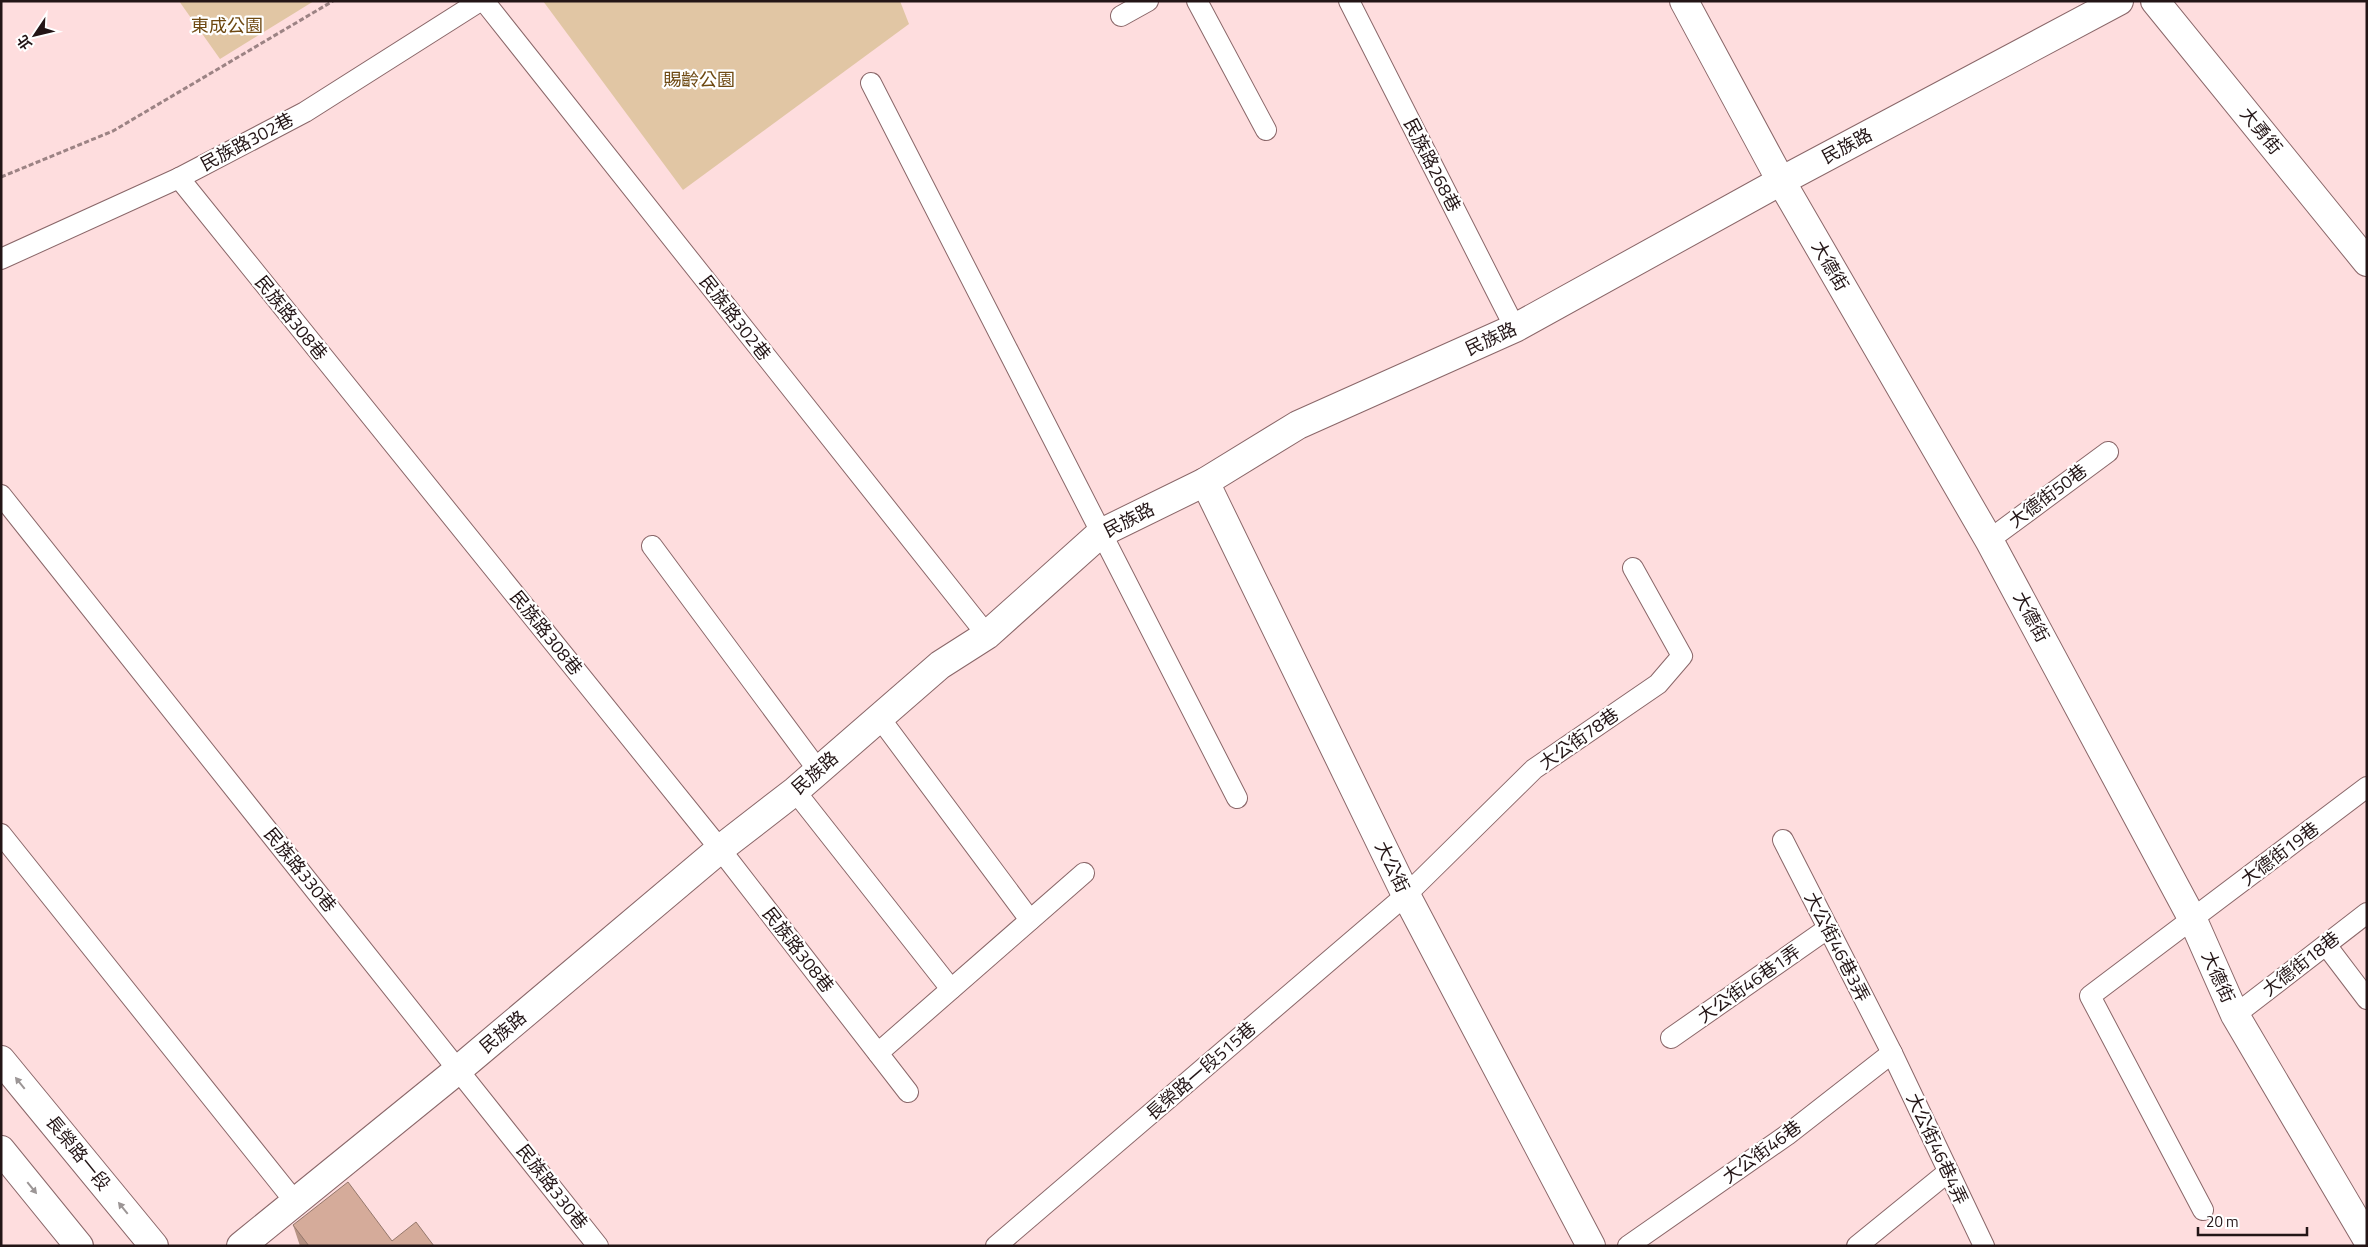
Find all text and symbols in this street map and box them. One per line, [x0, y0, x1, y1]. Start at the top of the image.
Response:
north arrow [10, 10, 60, 60]
park label: 東成公園 [191, 12, 263, 39]
text: 北 [11, 31, 37, 54]
park label: 賜齡公園 [663, 66, 735, 93]
street label: 大勇街 [2234, 101, 2289, 160]
street label: 民族路302巷 [195, 106, 298, 177]
street label: 民族路268巷 [1397, 113, 1468, 216]
street label: 民族路 [1817, 121, 1877, 170]
street label: 大德街 [1805, 236, 1856, 296]
street label: 民族路308巷 [249, 269, 334, 366]
street label: 民族路302巷 [693, 269, 778, 366]
street label: 民族路 [1461, 315, 1521, 362]
street label: 大德街50巷 [2003, 457, 2093, 534]
street label: 民族路 [1099, 495, 1159, 544]
street label: 民族路308巷 [504, 584, 589, 681]
street label: 大德街 [2007, 587, 2056, 647]
street label: 大公街78巷 [1533, 701, 1624, 776]
street label: 民族路 [785, 745, 844, 801]
street label: 大德街19巷 [2235, 815, 2325, 892]
street label: 民族路330巷 [258, 821, 343, 918]
street label: 大公街 [1368, 837, 1416, 897]
street label: 大公街46巷3弄 [1798, 887, 1877, 1006]
street label: 民族路308巷 [756, 901, 841, 998]
street label: 大德街18巷 [2256, 925, 2345, 1003]
street label: 大公街46巷1弄 [1692, 938, 1806, 1029]
street label: 大德街 [2195, 947, 2242, 1007]
street label: 民族路 [473, 1004, 532, 1059]
street label: 長榮路一段515巷 [1140, 1015, 1262, 1126]
one-way arrow [14, 1077, 26, 1089]
street label: 大公街46巷4弄 [1900, 1089, 1975, 1209]
street label: 長榮路一段 [40, 1109, 117, 1196]
street label: 大公街46巷 [1716, 1114, 1807, 1190]
street label: 民族路330巷 [510, 1138, 595, 1235]
one-way arrow [26, 1181, 37, 1194]
one-way arrow [118, 1202, 129, 1215]
scale bar [2198, 1204, 2307, 1236]
text: 20 m [2206, 1210, 2239, 1233]

